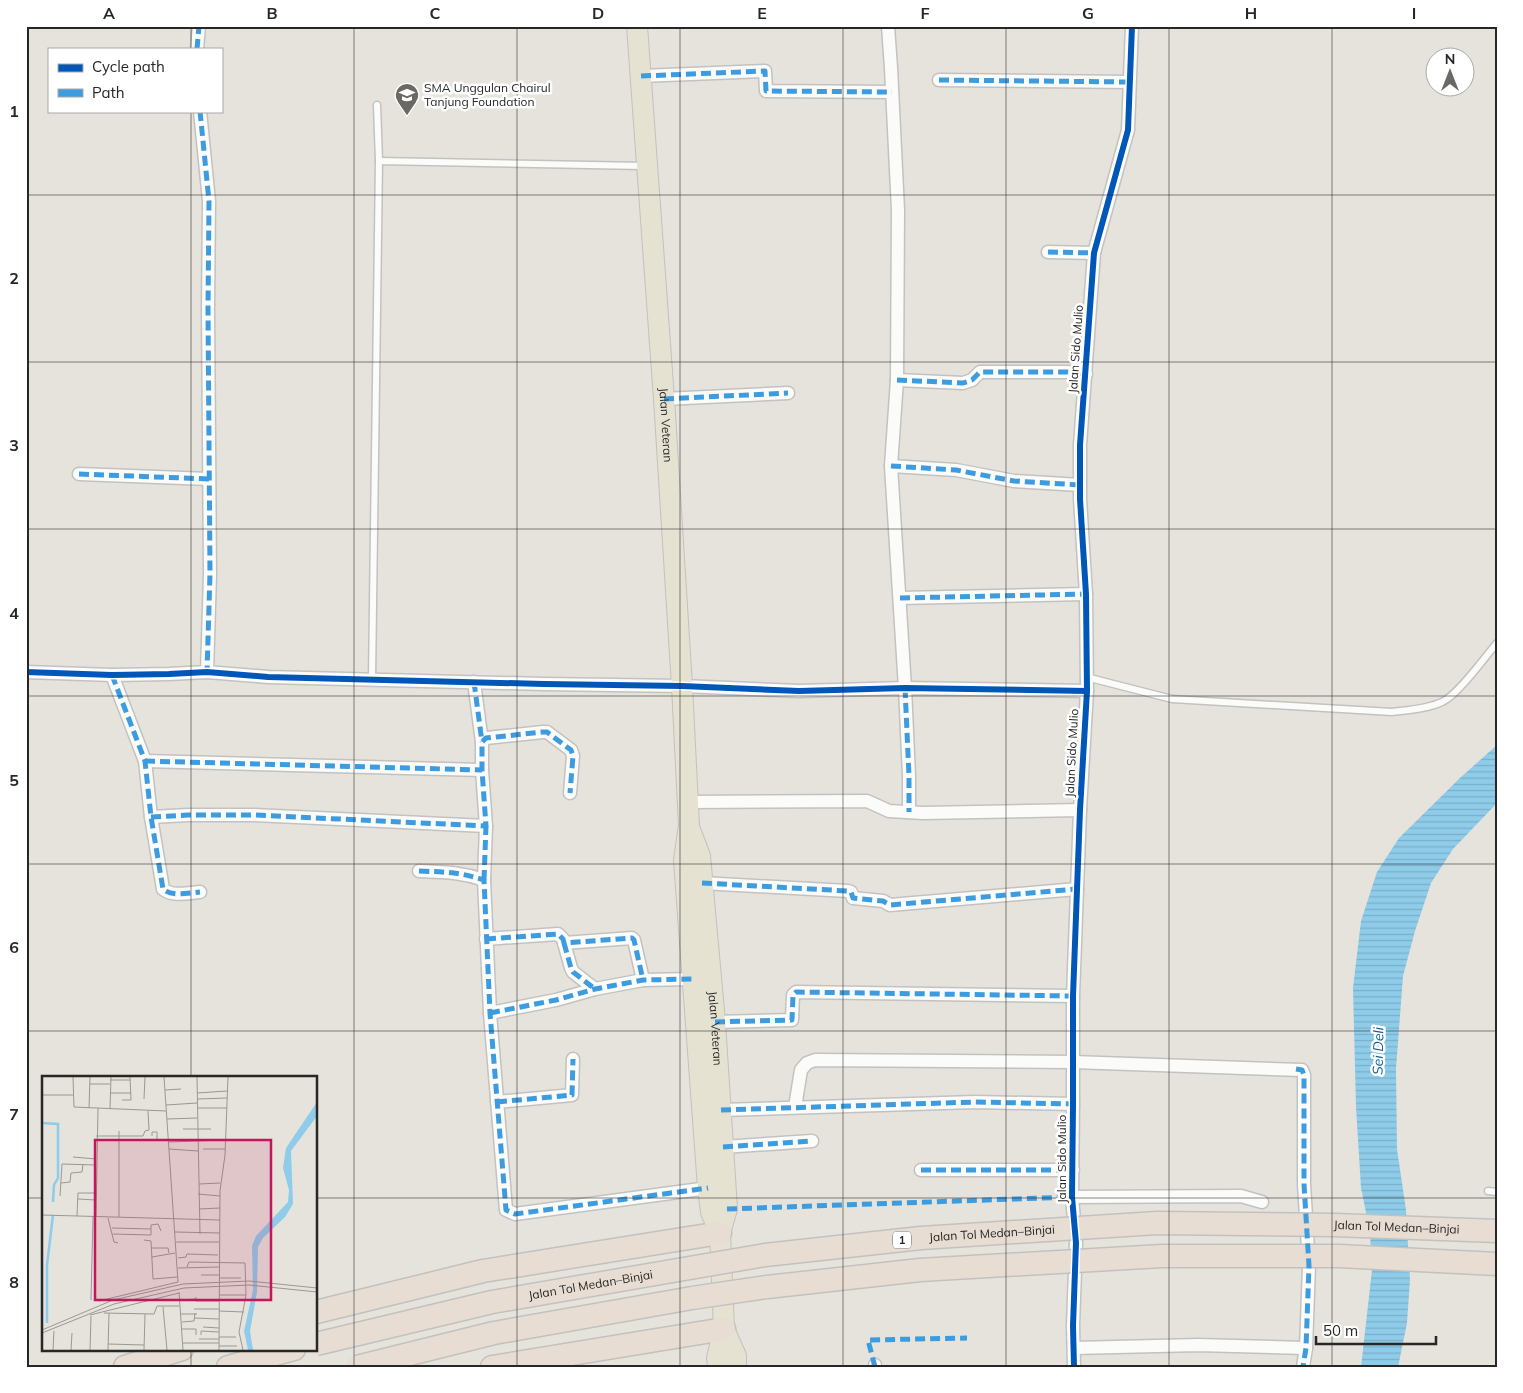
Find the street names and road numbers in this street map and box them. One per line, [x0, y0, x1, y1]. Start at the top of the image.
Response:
street label: Jalan Sido Mulio [1065, 304, 1086, 394]
street label: Jalan Veteran [656, 387, 676, 463]
street label: Jalan Sido Mulio [1062, 708, 1081, 798]
street label: Jalan Veteran [705, 990, 726, 1066]
street label: Jalan Sido Mulio [1054, 1115, 1069, 1203]
street label: Jalan Tol Medan–Binjai [1333, 1217, 1460, 1237]
street label: Jalan Tol Medan–Binjai [929, 1222, 1055, 1244]
road number: 1 [893, 1232, 911, 1248]
street label: Jalan Tol Medan–Binjai [527, 1266, 654, 1303]

